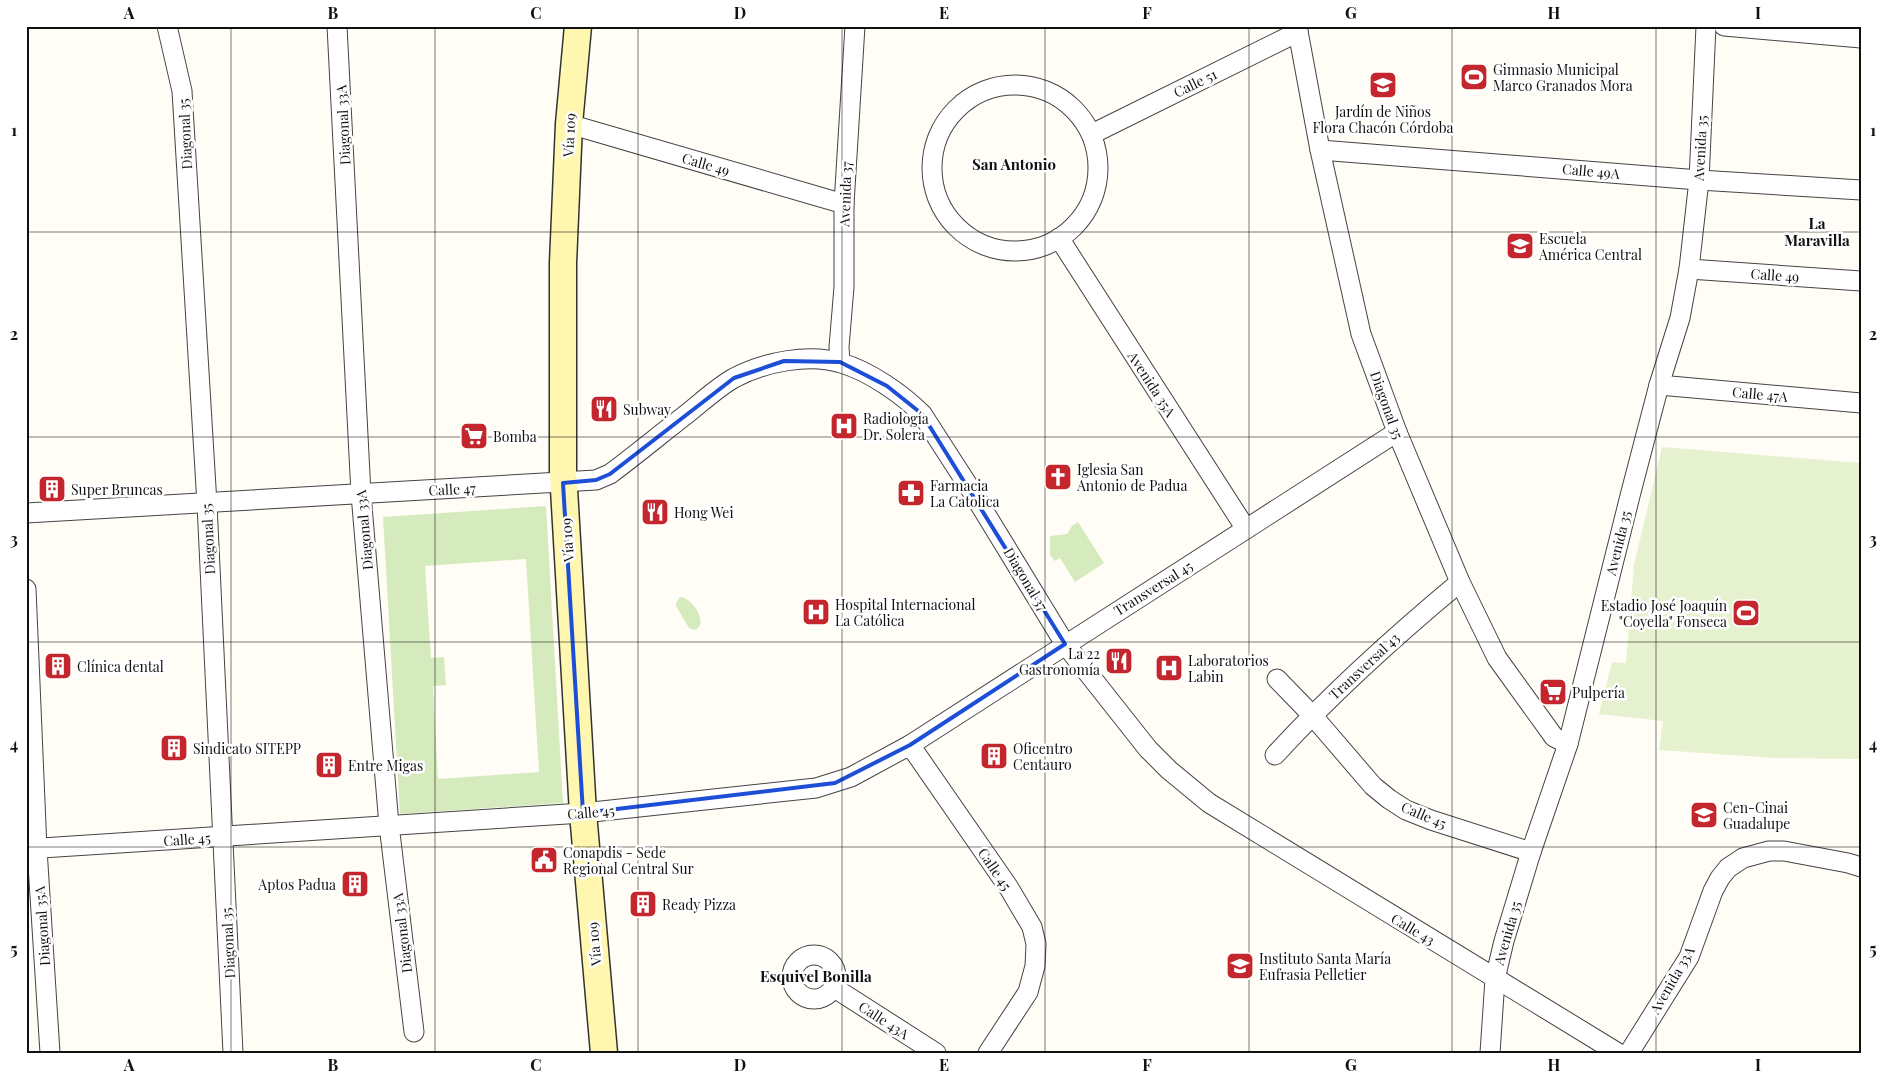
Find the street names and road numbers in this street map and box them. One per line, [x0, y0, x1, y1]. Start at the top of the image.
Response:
street label: Calle 51 [1170, 64, 1220, 102]
street label: Diagonal 33A [331, 84, 355, 166]
street label: Diagonal 35 [174, 98, 196, 170]
street label: Vía 109 [558, 113, 580, 158]
street label: Avenida 35 [1689, 115, 1711, 182]
street label: Calle 49 [680, 148, 732, 180]
street label: Calle 49A [1561, 159, 1621, 183]
street label: Avenida 37 [834, 161, 856, 228]
street label: Calle 49 [1750, 264, 1800, 286]
street label: Avenida 35A [1123, 347, 1180, 421]
street label: Diagonal 35 [1366, 368, 1408, 442]
street label: Calle 47A [1731, 382, 1789, 406]
street label: Calle 47 [428, 478, 476, 500]
street label: Diagonal 33A [351, 489, 377, 571]
street label: Diagonal 35 [197, 503, 219, 575]
street label: Avenida 35 [1601, 509, 1635, 578]
street label: Vía 109 [556, 517, 578, 564]
street label: Diagonal 37 [1000, 544, 1053, 615]
street label: Transversal 45 [1110, 556, 1196, 620]
street label: Transversal 43 [1325, 628, 1403, 704]
street label: Calle 45 [1398, 797, 1450, 833]
street label: Calle 45 [567, 800, 616, 824]
street label: Calle 45 [163, 828, 212, 850]
street label: Calle 45 [974, 844, 1016, 894]
street label: Diagonal 35A [30, 885, 54, 967]
street label: Diagonal 33A [388, 892, 416, 974]
street label: Avenida 35 [1489, 899, 1525, 968]
street label: Diagonal 35 [217, 907, 239, 979]
street label: Calle 43 [1388, 909, 1438, 949]
street label: Vía 109 [583, 921, 605, 968]
street label: Avenida 33A [1645, 943, 1699, 1018]
street label: Calle 43A [855, 997, 913, 1043]

